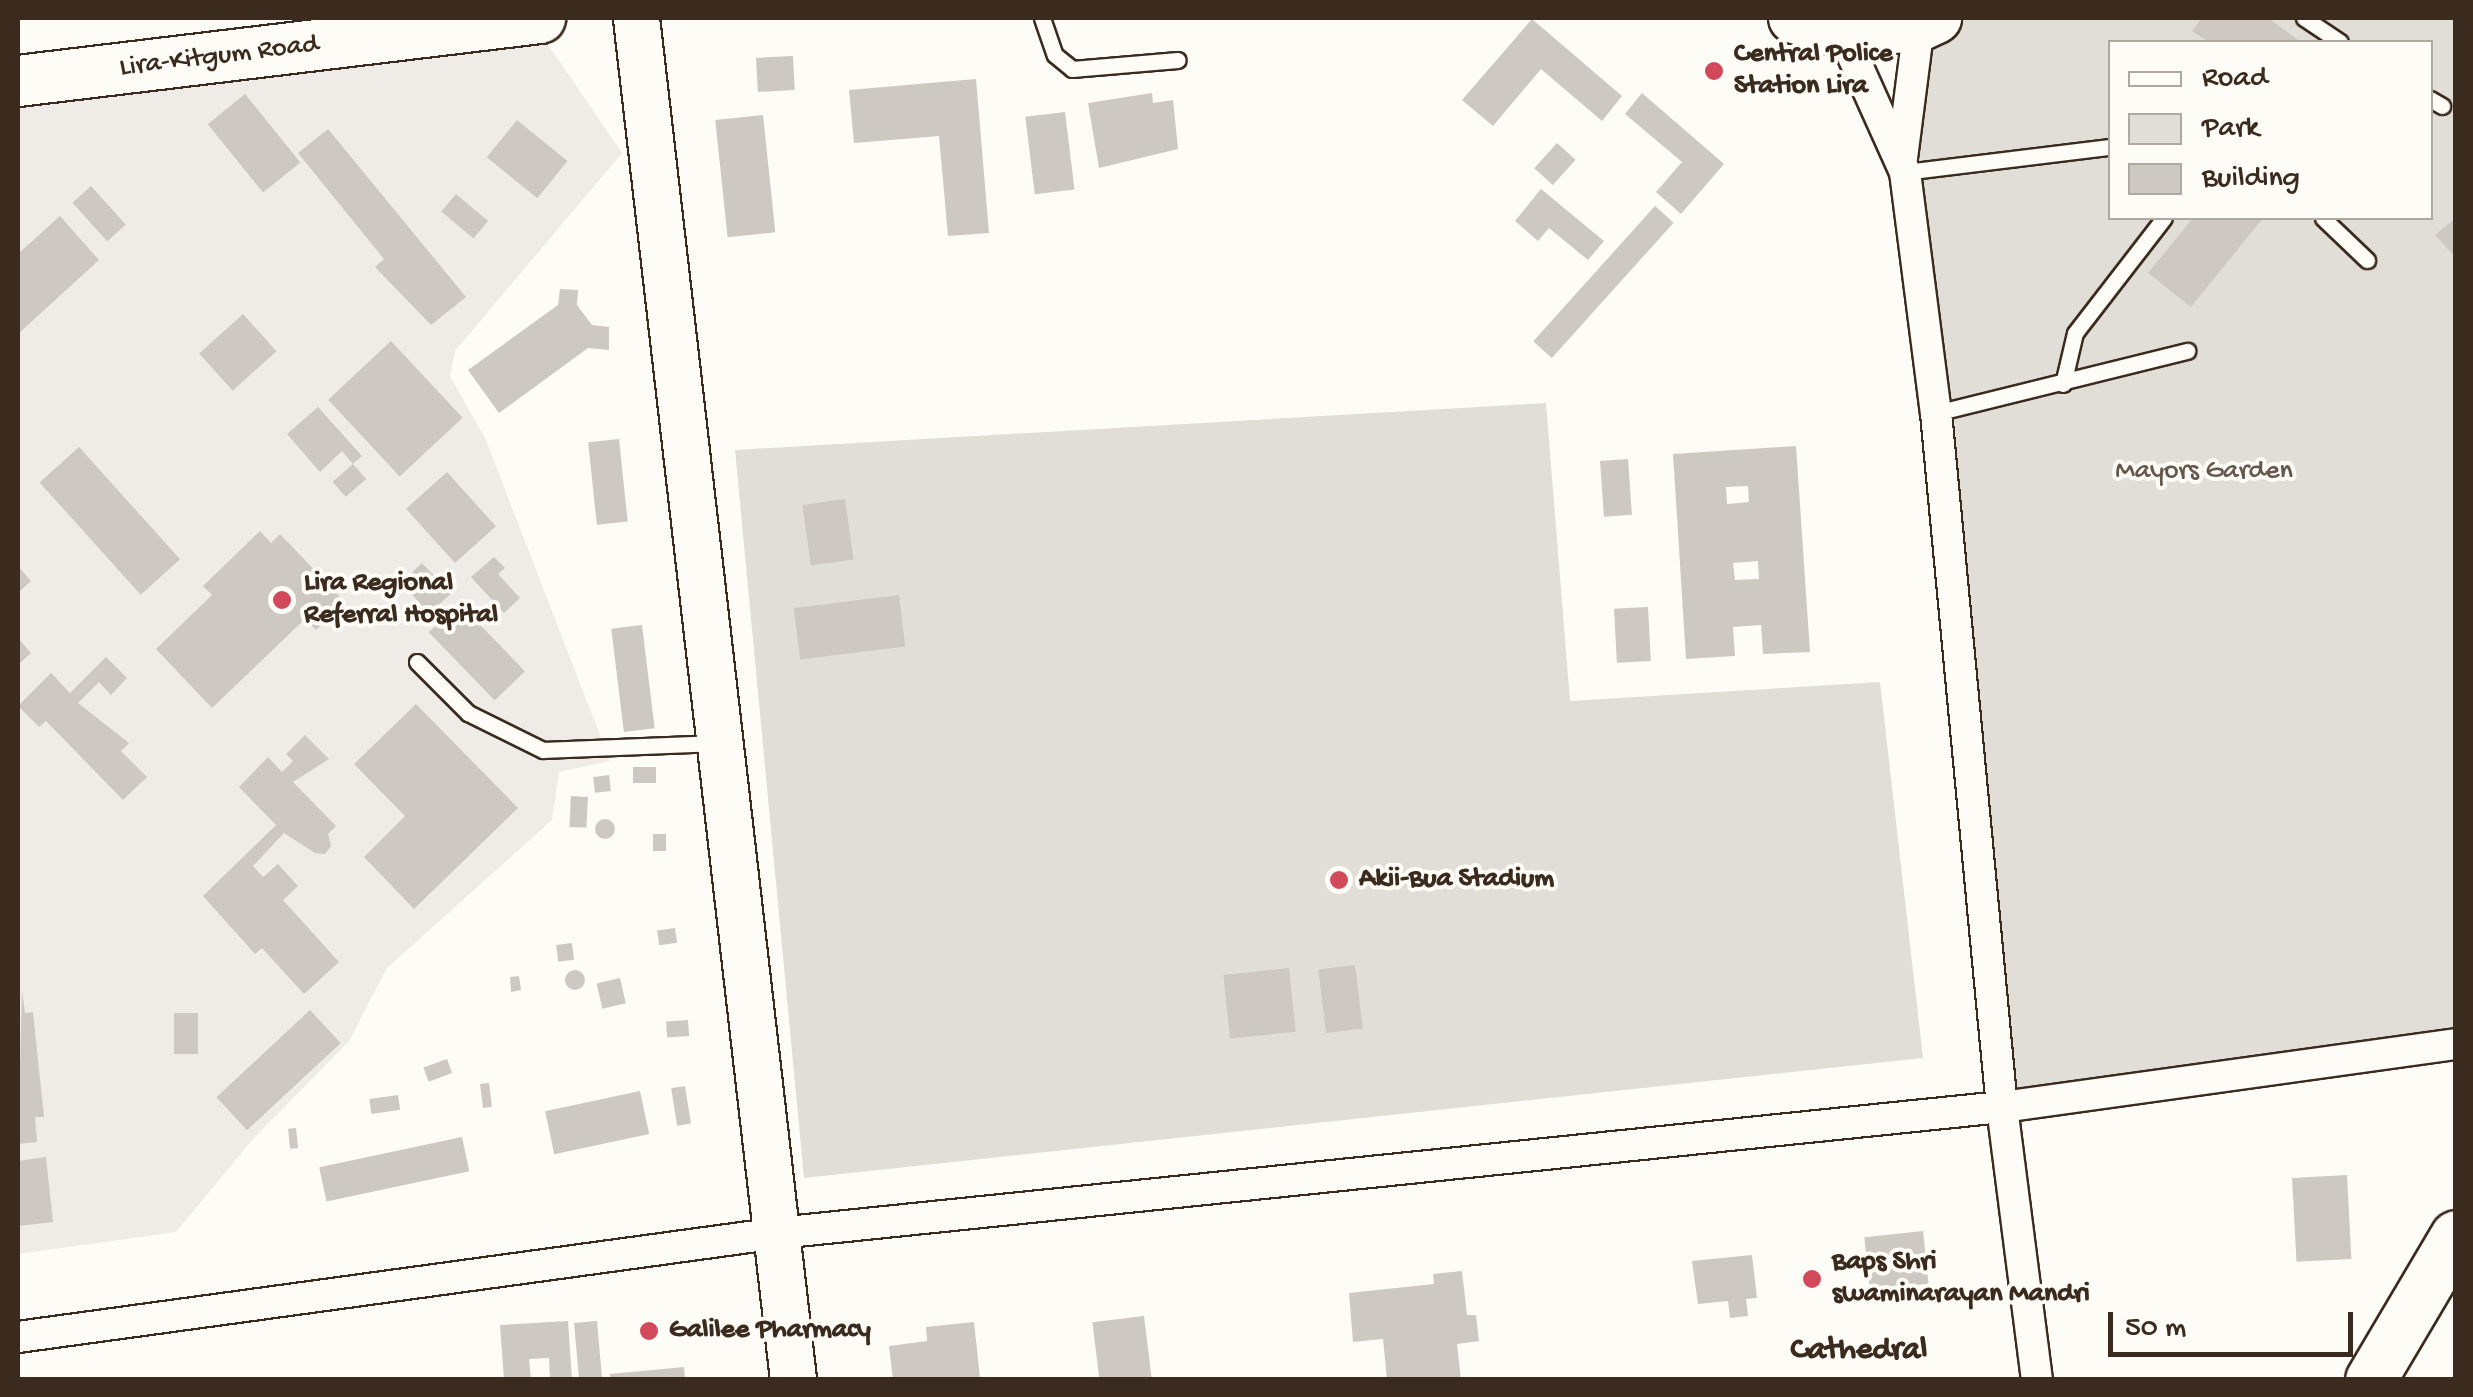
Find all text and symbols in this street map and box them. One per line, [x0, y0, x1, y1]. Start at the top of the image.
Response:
street label: Lira-Kitgum Road [118, 28, 320, 86]
place label: Central Police Station Lira [1734, 38, 1893, 104]
legend [2108, 40, 2433, 220]
marker: Central Police Station Lira [1703, 60, 1725, 82]
text: Road [2202, 62, 2268, 97]
text: Park [2202, 112, 2259, 147]
text: Building [2202, 162, 2300, 197]
park label: Mayors Garden [2115, 455, 2293, 489]
place label: Lira Regional Referral Hospital [304, 567, 498, 633]
marker: Lira Regional Referral Hospital [269, 587, 295, 613]
place label: Akii-Bua Stadium [1359, 863, 1554, 897]
marker: Akii-Bua Stadium [1328, 869, 1350, 891]
place label: Baps Shri swaminarayan Mandri [1832, 1246, 2090, 1312]
marker: Baps Shri swaminarayan Mandri [1801, 1268, 1823, 1290]
scale bar [2113, 1292, 2358, 1354]
text: 50 m [2125, 1312, 2186, 1347]
place label: Galilee Pharmacy [669, 1314, 871, 1348]
marker: Galilee Pharmacy [638, 1320, 660, 1342]
district label: Cathedral [1791, 1332, 1927, 1370]

